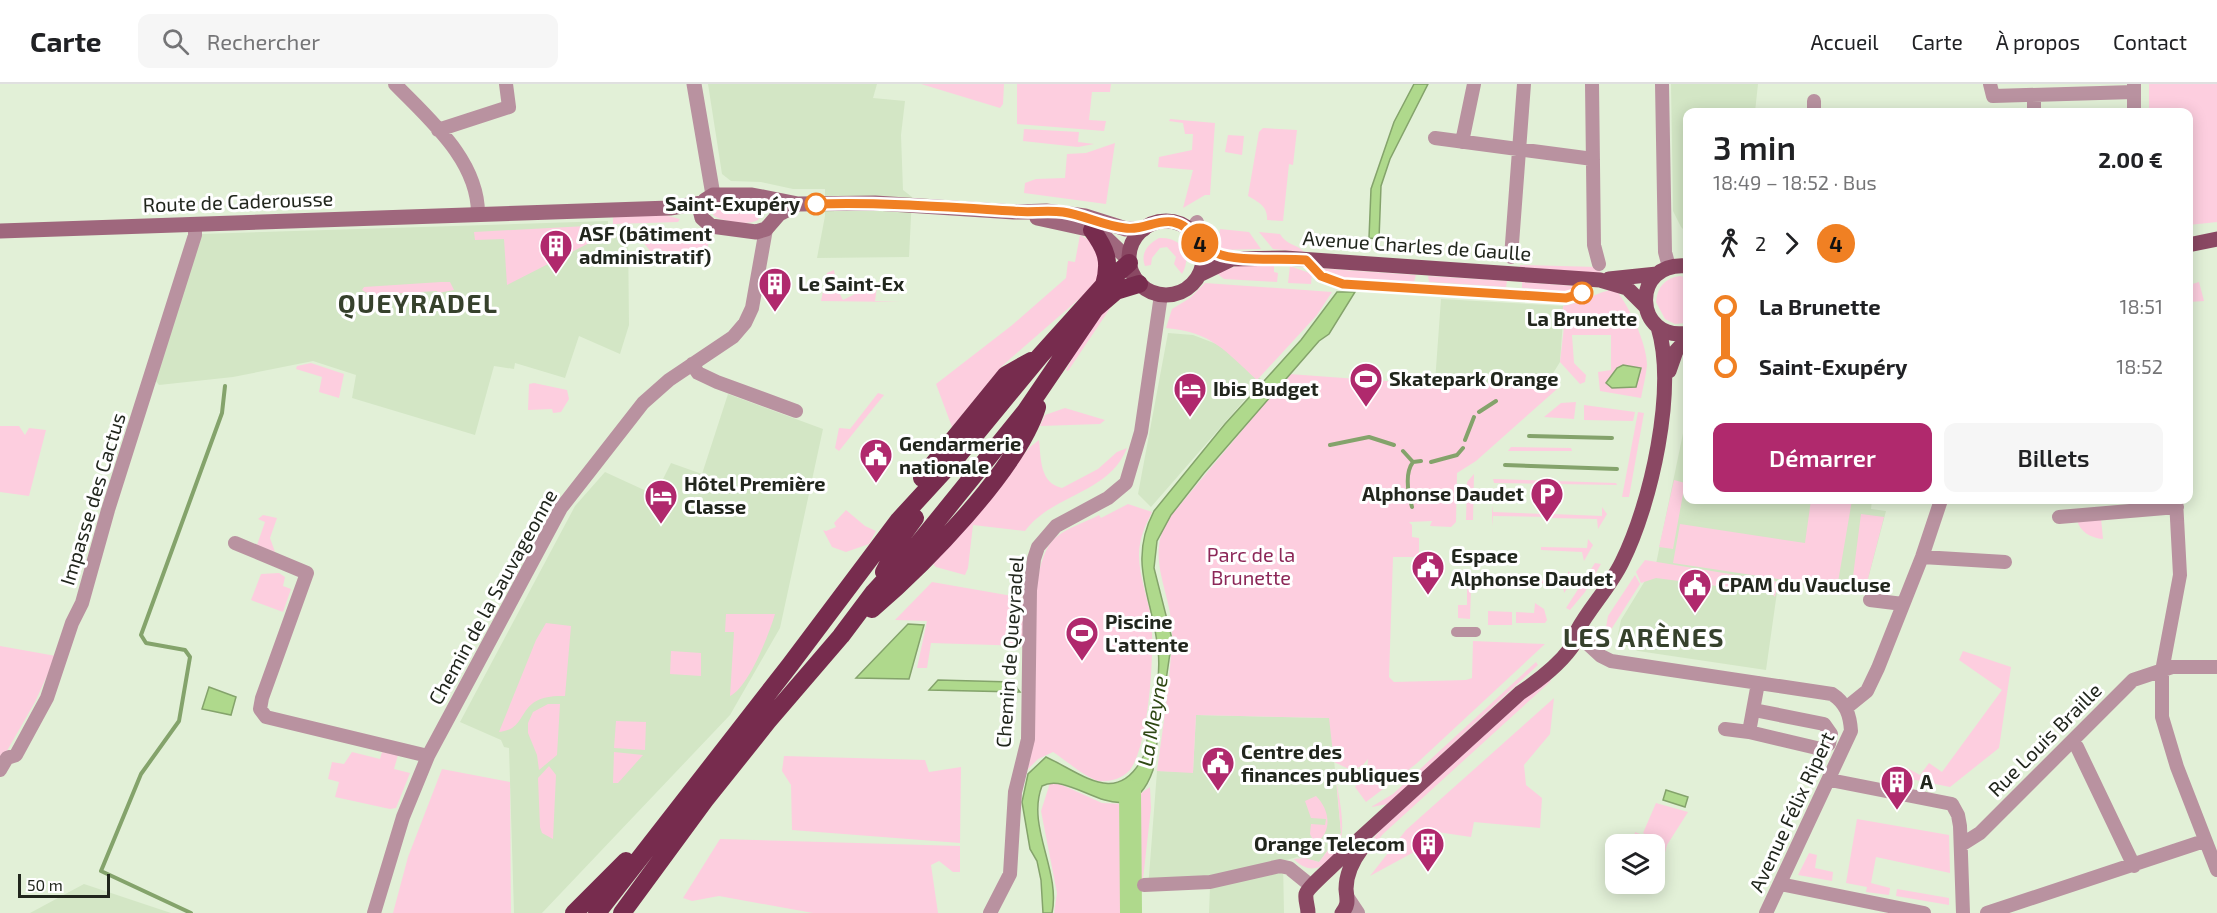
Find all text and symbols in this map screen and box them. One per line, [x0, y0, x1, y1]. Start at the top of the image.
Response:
search box [138, 14, 558, 68]
text: Carte [30, 24, 102, 58]
icon: search [159, 25, 192, 58]
text: Rechercher [207, 28, 320, 54]
text: Accueil [1810, 29, 1879, 54]
text: Carte [1912, 29, 1963, 54]
text: À propos [1996, 29, 2080, 54]
text: Contact [2113, 29, 2187, 54]
text: 3 min [1713, 127, 1796, 167]
text: 2.00 € [2098, 146, 2163, 172]
text: 18:49 – 18:52 · Bus [1713, 170, 1877, 194]
street label: Route de Caderousse [142, 186, 334, 216]
place label: Saint-Exupéry [665, 191, 801, 216]
marker: Saint-Exupéry [805, 193, 827, 215]
place label: ASF (bâtiment administratif) [579, 221, 712, 268]
line badge: 4 [1180, 224, 1220, 262]
street label: Avenue Charles de Gaulle [1302, 225, 1532, 265]
icon: walk [1713, 227, 1746, 260]
icon: forward [1775, 227, 1808, 260]
building icon: ASF (bâtiment administratif) [538, 228, 574, 275]
text: 4 [1193, 231, 1207, 256]
text: 2 [1755, 231, 1766, 255]
text: 4 [1829, 231, 1843, 256]
building icon: Le Saint-Ex [757, 266, 793, 313]
place label: Le Saint-Ex [798, 271, 905, 295]
marker: La Brunette [1571, 282, 1593, 304]
district label: QUEYRADEL [338, 287, 498, 319]
text: La Brunette [1759, 293, 1881, 319]
text: 18:51 [2120, 294, 2163, 318]
place label: La Brunette [1527, 306, 1637, 330]
text: Saint-Exupéry [1759, 353, 1908, 379]
text: 18:52 [2116, 354, 2163, 378]
sports icon: Skatepark Orange [1348, 361, 1384, 408]
place label: Skatepark Orange [1389, 366, 1559, 390]
hotel icon: Ibis Budget [1172, 371, 1208, 418]
place label: Ibis Budget [1213, 376, 1319, 400]
street label: Impasse des Cactus [54, 410, 130, 588]
button: Démarrer [1713, 423, 1932, 492]
button: Billets [1944, 423, 2163, 492]
place label: Gendarmerie nationale [899, 431, 1021, 478]
public building icon: Gendarmerie nationale [858, 437, 894, 484]
place label: Hôtel Première Classe [684, 471, 826, 518]
parking icon: Alphonse Daudet [1529, 476, 1565, 523]
hotel icon: Hôtel Première Classe [643, 478, 679, 525]
place label: Alphonse Daudet [1362, 481, 1524, 505]
street label: Chemin de la Sauvageonne [423, 485, 561, 708]
park label: Parc de la Brunette [1207, 542, 1295, 589]
place label: Espace Alphonse Daudet [1451, 543, 1613, 590]
public building icon: Espace Alphonse Daudet [1410, 549, 1446, 596]
street label: Chemin de Queyradel [990, 555, 1028, 749]
public building icon: CPAM du Vaucluse [1677, 567, 1713, 614]
place label: CPAM du Vaucluse [1718, 572, 1891, 596]
place label: Piscine L'attente [1105, 609, 1189, 656]
sports icon: Piscine L'attente [1064, 615, 1100, 662]
district label: LES ARÈNES [1563, 621, 1725, 652]
water label: La Meyne [1131, 673, 1173, 768]
street label: Rue Louis Braille [1983, 678, 2106, 801]
street label: Avenue Félix Ripert [1743, 727, 1839, 895]
place label: Centre des finances publiques [1241, 739, 1420, 786]
public building icon: Centre des finances publiques [1200, 745, 1236, 792]
building icon: A [1879, 764, 1915, 811]
place label: A [1920, 769, 1934, 793]
building icon: Orange Telecom [1410, 826, 1446, 873]
place label: Orange Telecom [1254, 831, 1405, 855]
map controls [1605, 834, 1665, 894]
button: layers [1605, 834, 1665, 894]
scale bar [18, 871, 110, 898]
text: 50 m [27, 875, 63, 894]

